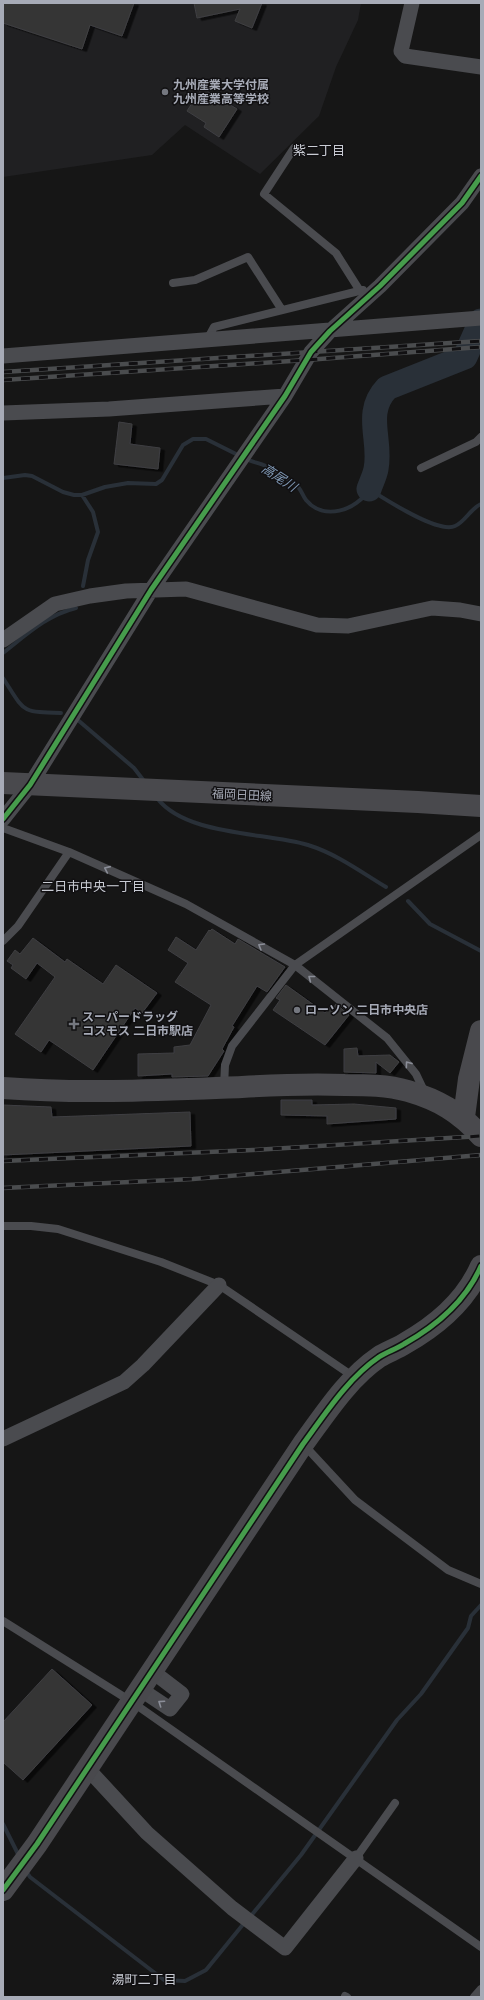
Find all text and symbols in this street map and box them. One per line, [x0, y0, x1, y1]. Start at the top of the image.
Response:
place label: 九州産業大学付属 九州産業高等学校 [173, 78, 269, 106]
marker: 九州産業大学付属 九州産業高等学校 [160, 87, 170, 97]
district label: 紫二丁目 [293, 143, 345, 159]
water label: 高尾川 [258, 461, 301, 496]
street label: 福岡日田線 [212, 786, 272, 804]
one-way arrow [104, 866, 112, 874]
district label: 二日市中央一丁目 [41, 879, 145, 895]
one-way arrow [258, 944, 265, 951]
one-way arrow [309, 976, 316, 983]
place label: ローソン 二日市中央店 [305, 1003, 428, 1017]
marker: ローソン 二日市中央店 [292, 1005, 302, 1015]
place label: スーパードラッグ コスモス 二日市駅店 [82, 1010, 193, 1038]
marker: スーパードラッグ コスモス 二日市駅店 [69, 1019, 79, 1029]
one-way arrow [406, 1061, 413, 1068]
one-way arrow [159, 1701, 166, 1708]
district label: 湯町二丁目 [111, 1972, 177, 1988]

